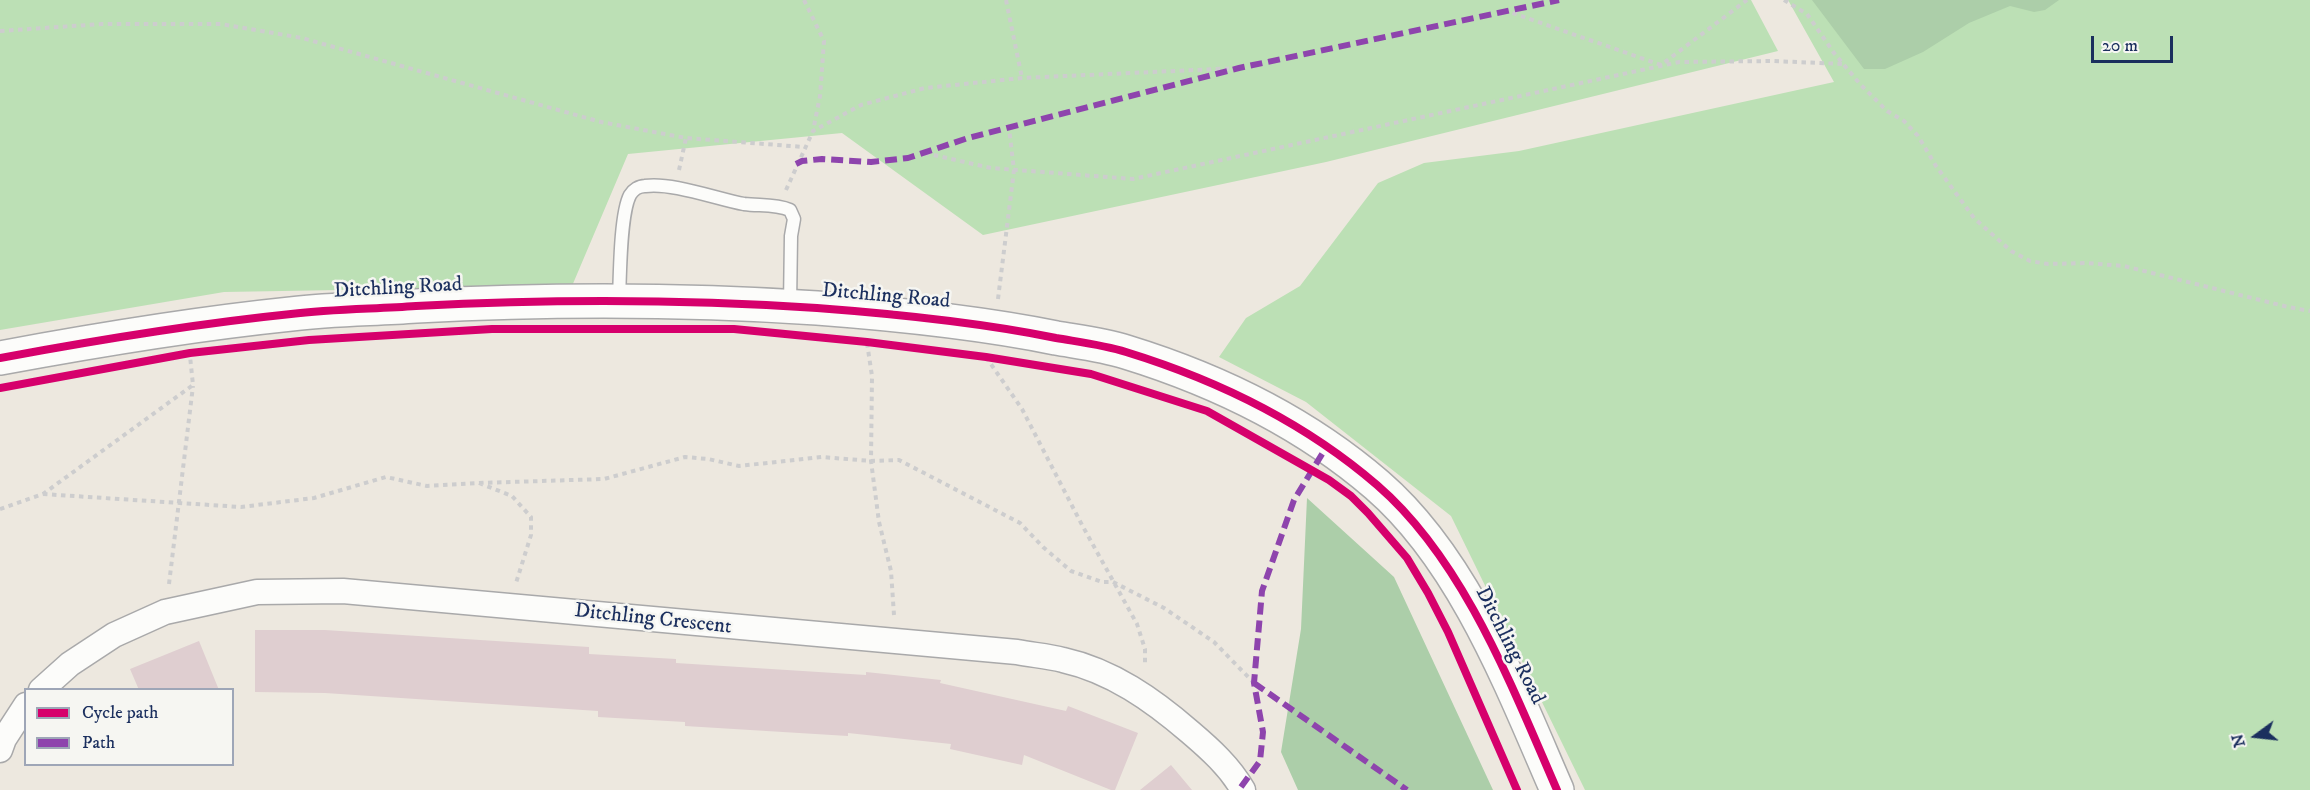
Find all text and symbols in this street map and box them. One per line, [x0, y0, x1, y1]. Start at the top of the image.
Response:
scale bar [2094, 24, 2176, 62]
text: 20 m [2102, 35, 2138, 57]
street label: Ditchling Road [333, 273, 463, 305]
street label: Ditchling Road [821, 279, 951, 315]
street label: Ditchling Road [1469, 583, 1549, 709]
street label: Ditchling Crescent [573, 599, 733, 641]
legend [24, 688, 234, 766]
text: Cycle path [82, 702, 159, 724]
north arrow [2226, 706, 2286, 766]
text: Path [82, 732, 115, 754]
text: N [2227, 732, 2250, 750]

